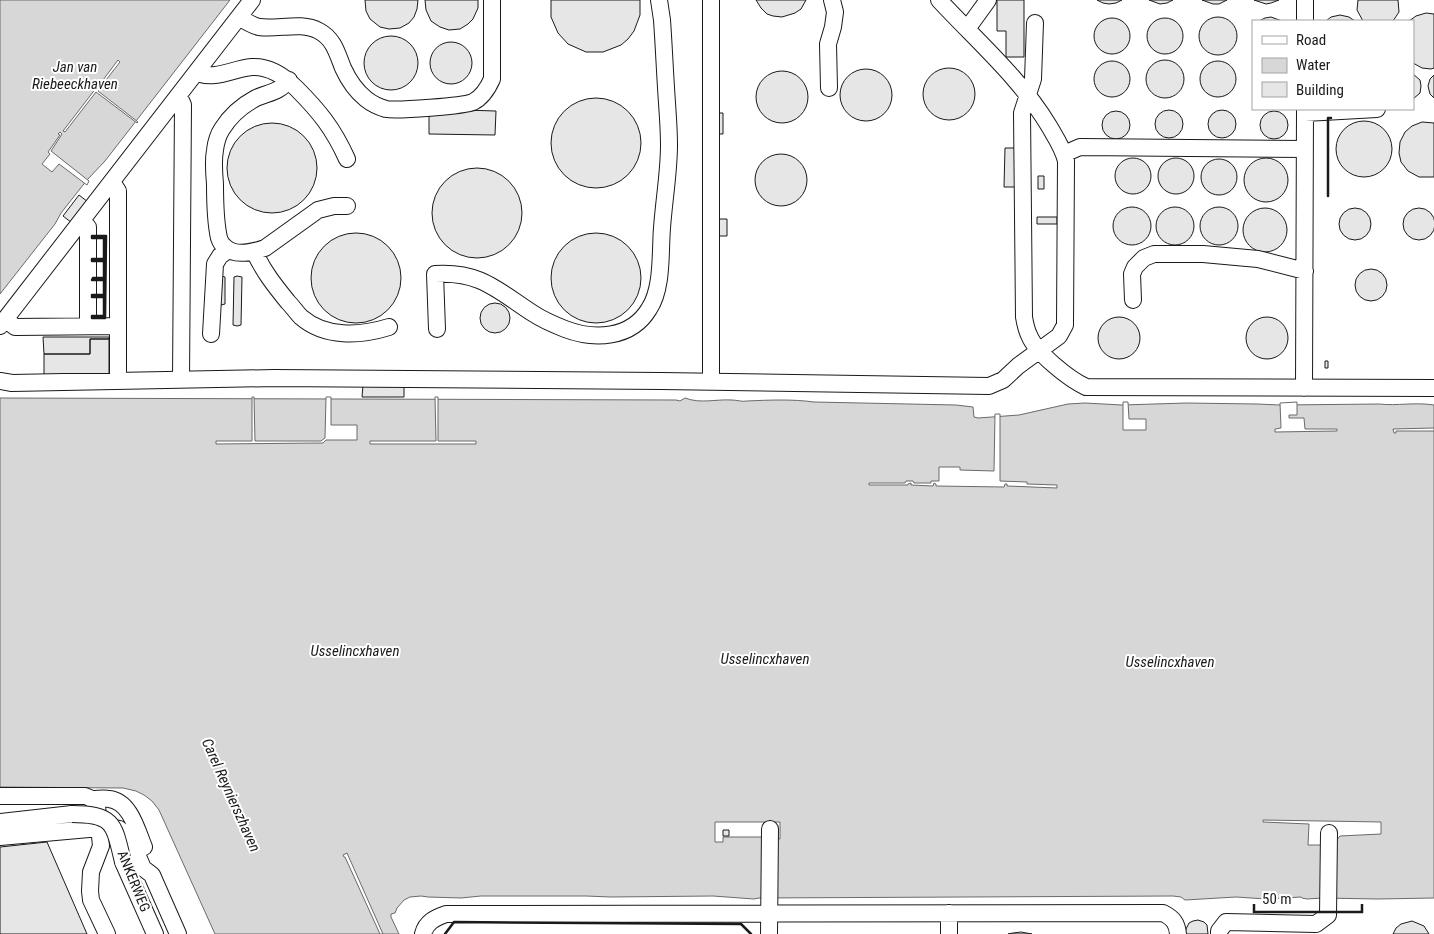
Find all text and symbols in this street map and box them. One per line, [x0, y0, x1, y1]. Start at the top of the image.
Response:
legend [1252, 20, 1414, 110]
text: Road [1296, 31, 1326, 49]
text: Water [1296, 56, 1331, 74]
water label: Jan van Riebeeckhaven [32, 58, 118, 93]
text: Building [1296, 81, 1344, 99]
water label: Usselincxhaven [311, 642, 399, 660]
water label: Usselincxhaven [721, 650, 809, 668]
water label: Usselincxhaven [1126, 653, 1214, 671]
water label: Carel Reynierszhaven [198, 736, 264, 854]
street label: ANKERWEG [114, 848, 154, 914]
scale bar [1254, 882, 1362, 914]
text: 50 m [1262, 890, 1292, 908]

